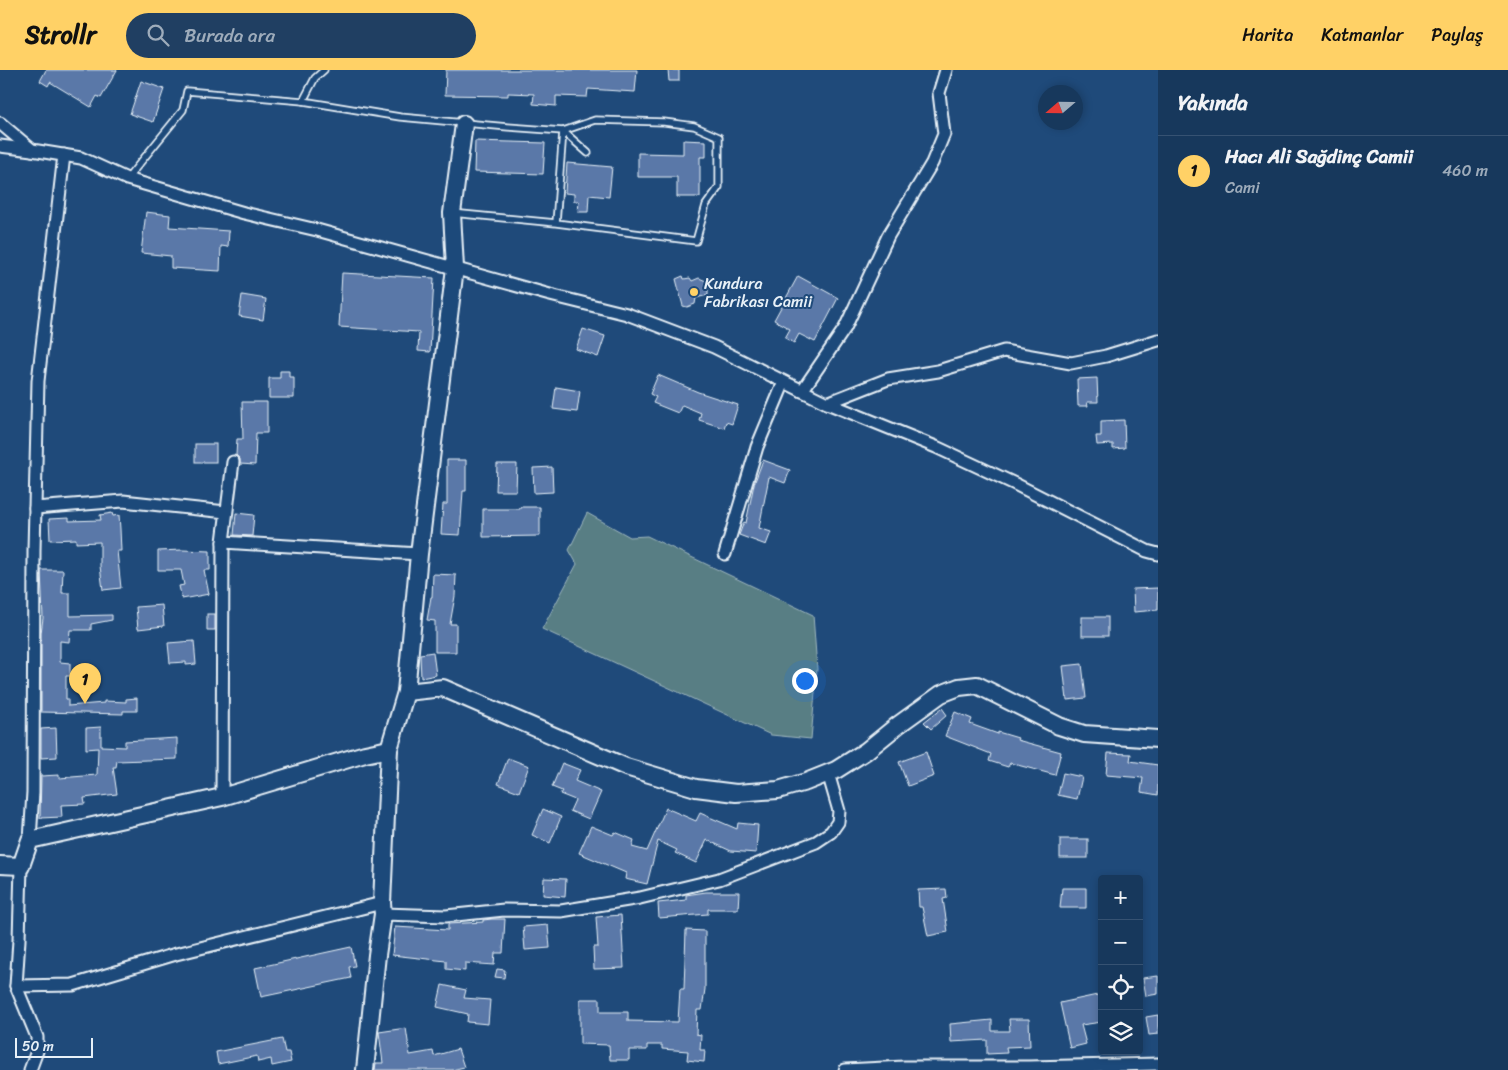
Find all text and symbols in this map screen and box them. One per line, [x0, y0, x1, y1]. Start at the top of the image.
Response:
search box [126, 13, 476, 58]
text: Strollr [25, 14, 96, 56]
text: Burada ara [184, 19, 275, 52]
text: Harita [1242, 19, 1293, 51]
text: Katmanlar [1321, 19, 1403, 51]
text: Paylaş [1431, 19, 1483, 51]
icon: search [144, 21, 172, 49]
text: Yakında [1178, 84, 1248, 122]
north arrow [1038, 85, 1083, 130]
text: Hacı Ali Sağdinç Camii [1225, 140, 1413, 173]
text: 1 [1191, 156, 1197, 185]
text: 460 m [1442, 156, 1488, 185]
text: Cami [1225, 173, 1260, 202]
place label: Kundura Fabrikası Camii [704, 269, 813, 316]
marker: Kundura Fabrikası Camii [688, 286, 700, 298]
pin: 1 [69, 663, 101, 704]
your location [792, 668, 818, 694]
map controls [1098, 875, 1143, 1055]
button: + [1098, 875, 1143, 920]
button: − [1098, 920, 1143, 965]
button: locate [1098, 965, 1143, 1010]
button: layers [1098, 1010, 1143, 1055]
text: 50 m [22, 1034, 54, 1059]
scale bar [15, 1035, 92, 1058]

